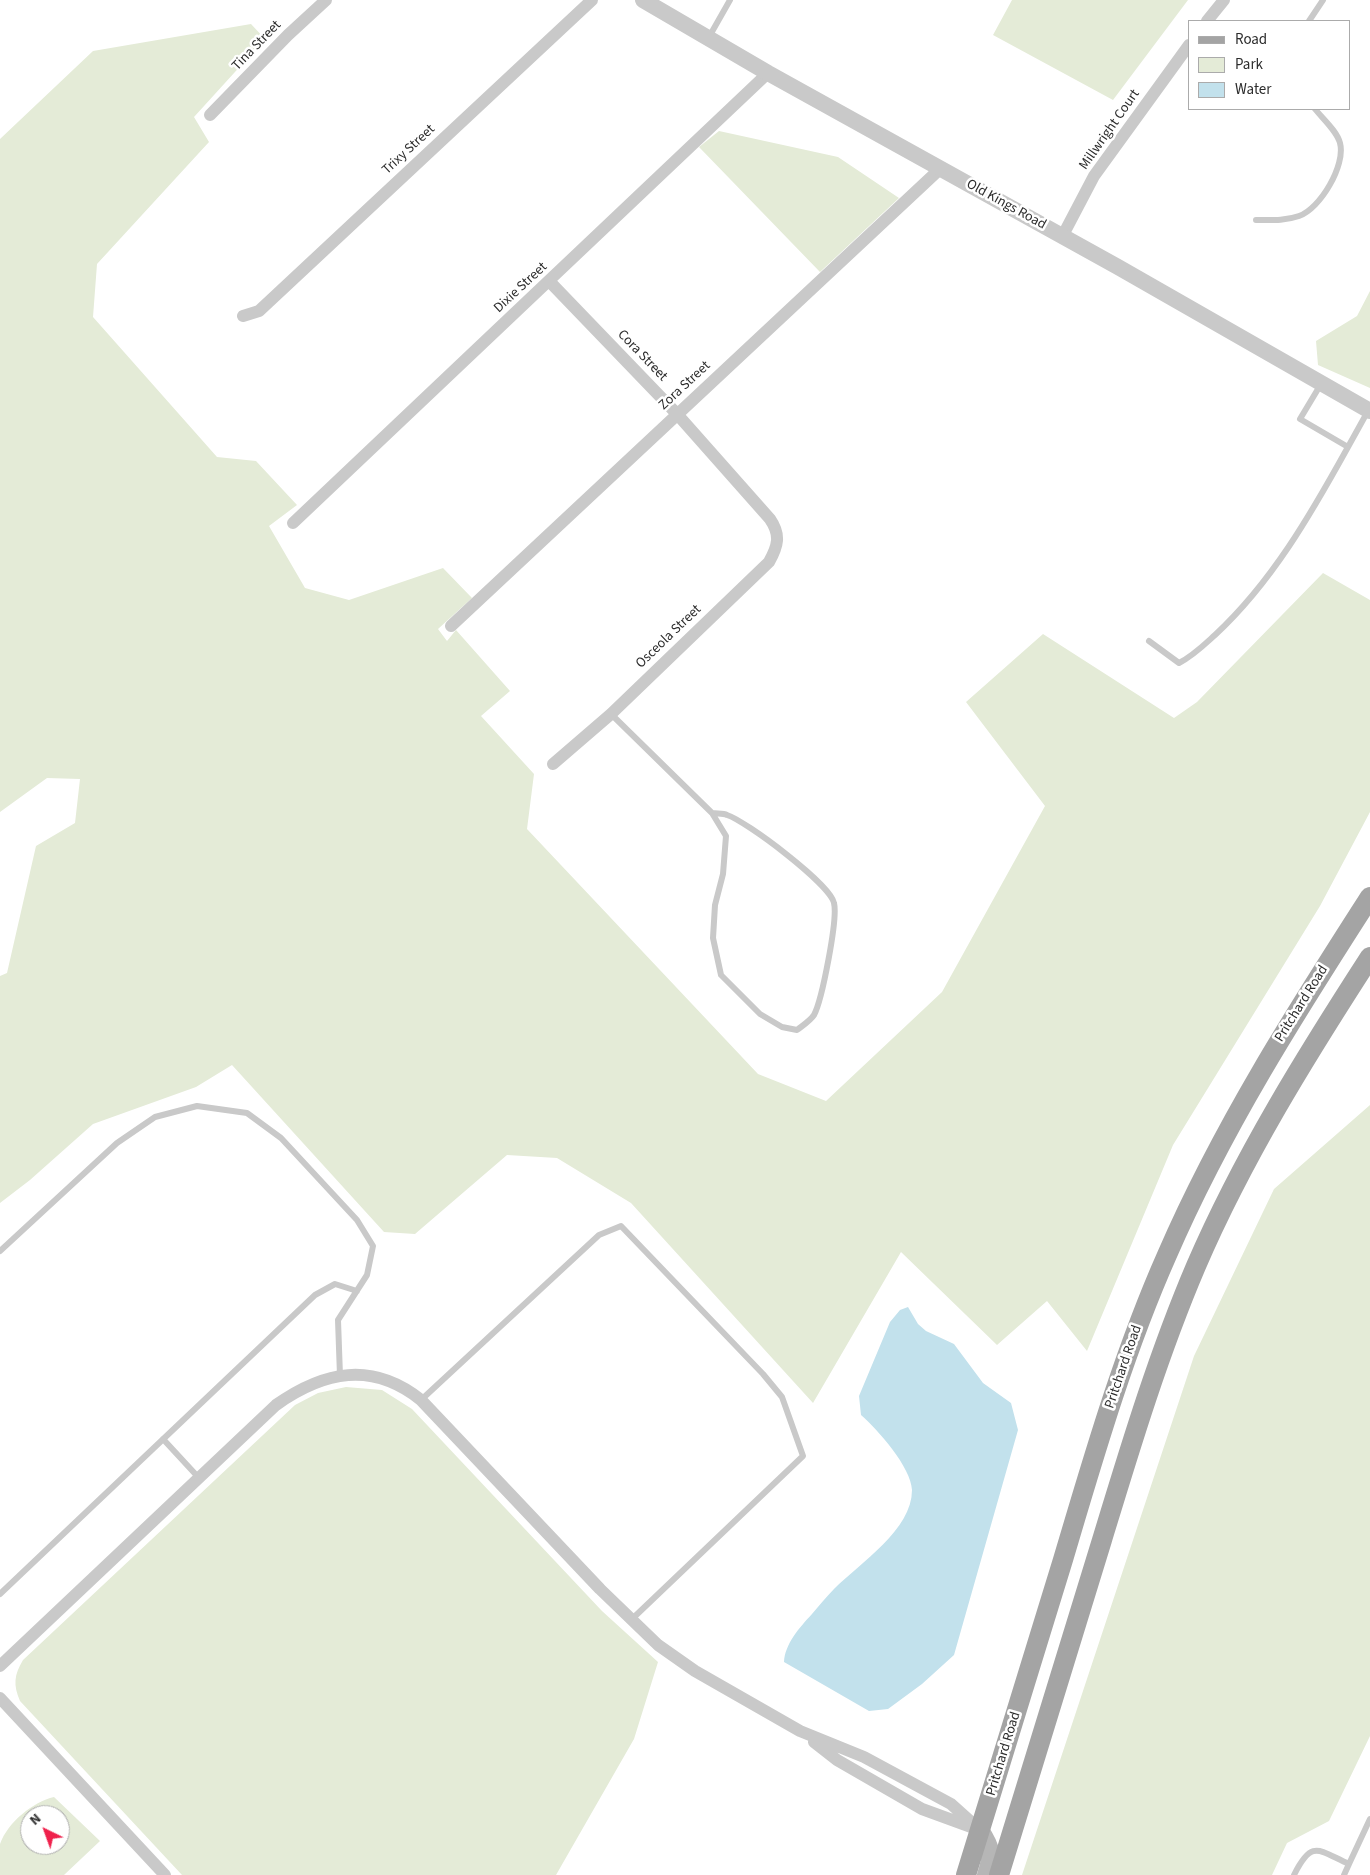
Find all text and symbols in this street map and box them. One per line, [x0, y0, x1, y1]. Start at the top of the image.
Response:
street label: Tina Street [229, 17, 285, 75]
legend [1188, 20, 1350, 110]
text: Road [1235, 29, 1267, 50]
text: Park [1235, 54, 1263, 75]
text: Water [1235, 79, 1271, 100]
street label: Millwright Court [1076, 87, 1144, 173]
street label: Trixy Street [379, 121, 439, 179]
street label: Old Kings Road [963, 176, 1049, 234]
street label: Dixie Street [491, 259, 551, 317]
street label: Cora Street [613, 327, 671, 385]
street label: Zora Street [656, 358, 714, 414]
street label: Osceola Street [633, 602, 705, 672]
street label: Pritchard Road [1272, 963, 1332, 1045]
street label: Pritchard Road [1102, 1323, 1146, 1411]
street label: Pritchard Road [983, 1710, 1025, 1798]
north arrow [20, 1805, 70, 1855]
text: N [25, 1809, 46, 1830]

